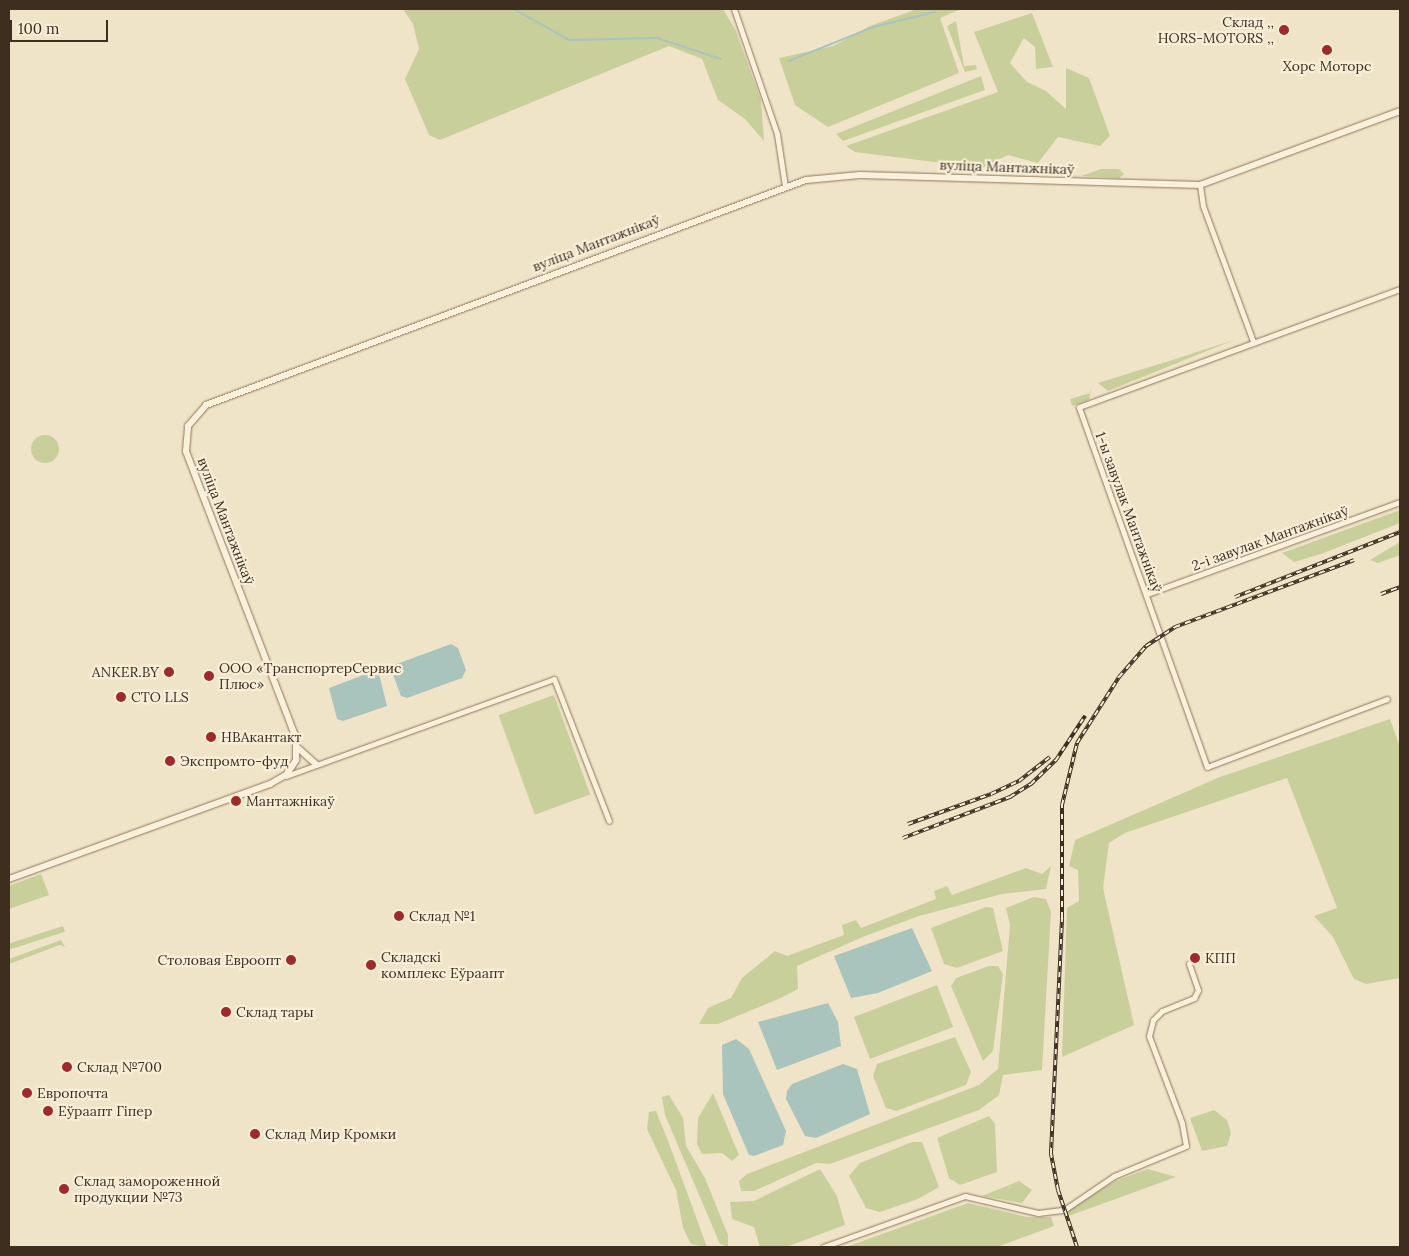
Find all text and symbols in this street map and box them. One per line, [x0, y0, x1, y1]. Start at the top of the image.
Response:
scale bar [12, 10, 110, 42]
place label: Склад ,, HORS-MOTORS ,, [1158, 14, 1274, 46]
text: 100 m [18, 19, 59, 38]
marker: Склад ,, HORS-MOTORS ,, [1278, 24, 1290, 36]
marker: Хорс Моторс [1321, 44, 1333, 56]
place label: Хорс Моторс [1283, 58, 1371, 74]
street label: вуліца Мантажнікаў [939, 156, 1075, 178]
street label: вуліца Мантажнікаў [530, 211, 662, 275]
street label: 1-ы завулак Мантажнікаў [1092, 430, 1166, 594]
street label: вуліца Мантажнікаў [194, 455, 258, 587]
street label: 2-і завулак Мантажнікаў [1189, 502, 1351, 574]
place label: ООО «ТранспортерСервис Плюс» [219, 660, 401, 692]
place label: ANKER.BY [92, 664, 159, 680]
marker: ANKER.BY [163, 666, 175, 678]
marker: ООО «ТранспортерСервис Плюс» [203, 670, 215, 682]
place label: СТО LLS [131, 689, 189, 705]
marker: СТО LLS [115, 691, 127, 703]
place label: НВАкантакт [221, 729, 301, 745]
marker: НВАкантакт [205, 731, 217, 743]
place label: Экспромто-фуд [180, 753, 289, 769]
marker: Экспромто-фуд [164, 755, 176, 767]
place label: Мантажнікаў [246, 793, 335, 809]
marker: Мантажнікаў [230, 795, 242, 807]
place label: Склад №1 [409, 908, 475, 924]
marker: Склад №1 [393, 910, 405, 922]
place label: Складскі комплекс Еўраапт [381, 949, 504, 982]
place label: КПП [1205, 950, 1236, 966]
place label: Столовая Евроопт [158, 952, 281, 968]
marker: КПП [1189, 952, 1201, 964]
marker: Столовая Евроопт [285, 954, 297, 966]
marker: Складскі комплекс Еўраапт [365, 959, 377, 971]
place label: Склад тары [236, 1004, 314, 1020]
marker: Склад тары [220, 1006, 232, 1018]
place label: Склад №700 [77, 1059, 162, 1075]
marker: Склад №700 [61, 1061, 73, 1073]
place label: Европочта [37, 1085, 108, 1101]
marker: Европочта [21, 1087, 33, 1099]
place label: Еўраапт Гіпер [58, 1103, 152, 1119]
marker: Еўраапт Гіпер [42, 1105, 54, 1117]
place label: Склад Мир Кромки [265, 1126, 396, 1142]
marker: Склад Мир Кромки [249, 1128, 261, 1140]
place label: Склад замороженной продукции №73 [74, 1173, 220, 1206]
marker: Склад замороженной продукции №73 [58, 1183, 70, 1195]

